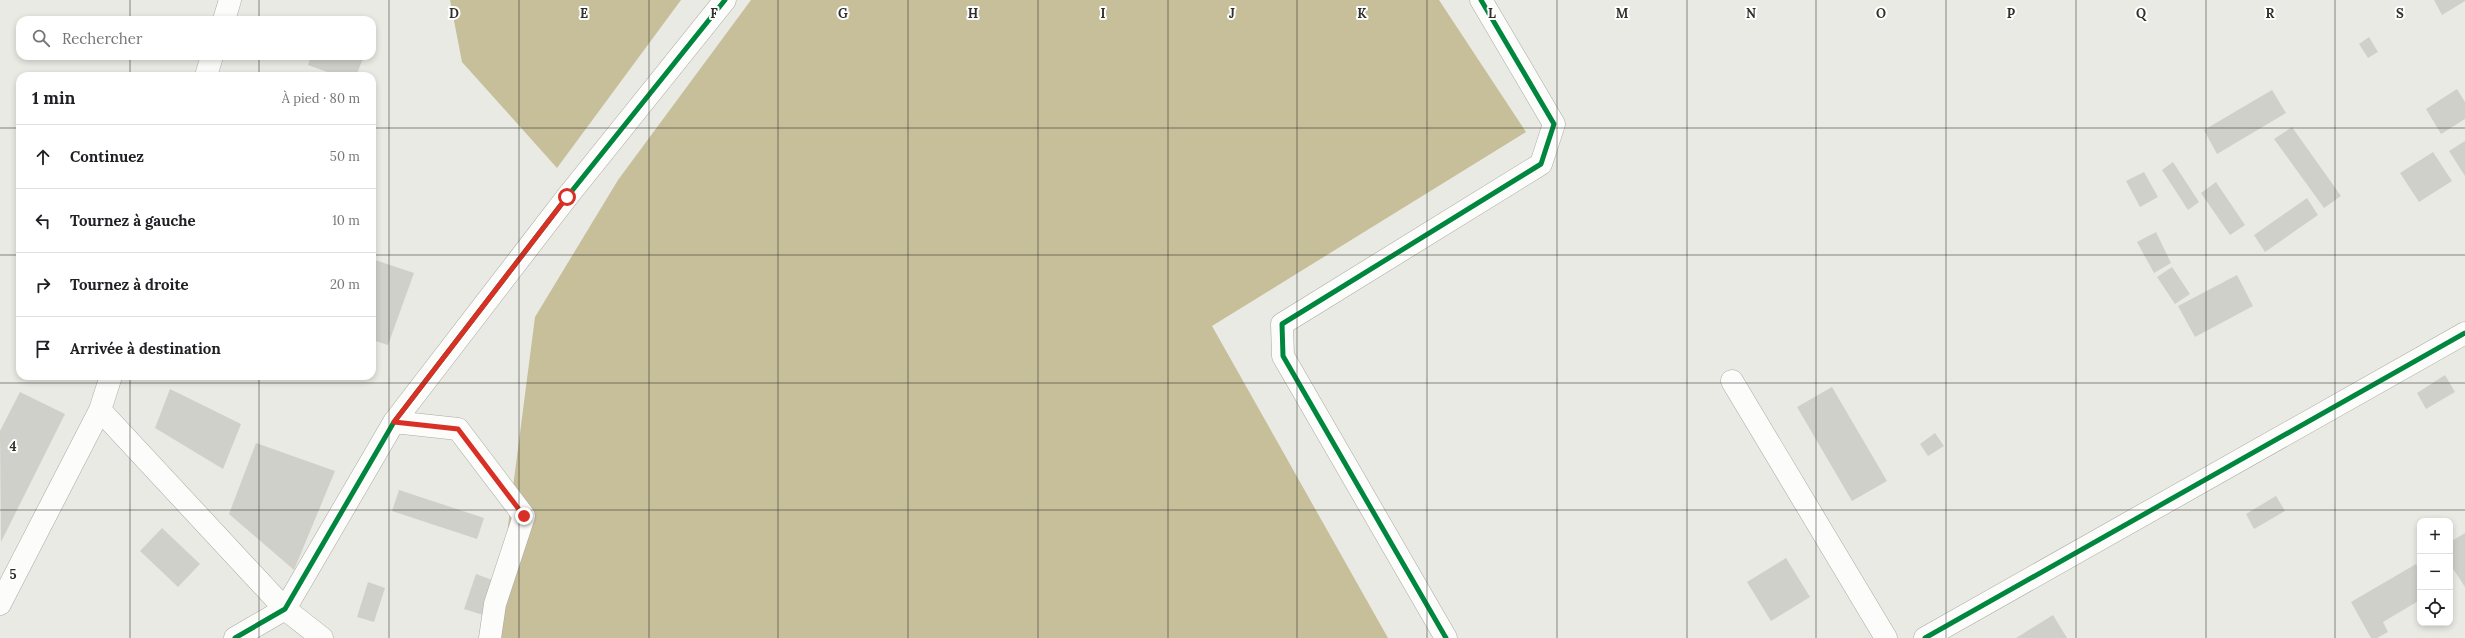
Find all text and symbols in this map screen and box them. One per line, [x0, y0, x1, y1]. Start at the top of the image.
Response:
text: D [449, 5, 459, 22]
text: E [580, 5, 588, 22]
text: F [710, 5, 718, 22]
text: G [838, 5, 848, 22]
text: H [968, 5, 978, 22]
text: I [1100, 5, 1106, 22]
text: J [1229, 5, 1235, 22]
text: K [1357, 5, 1367, 22]
text: L [1488, 5, 1496, 22]
text: M [1616, 5, 1629, 22]
text: N [1746, 5, 1756, 22]
text: O [1876, 5, 1886, 22]
text: P [2007, 5, 2016, 22]
text: Q [2136, 5, 2147, 22]
text: R [2266, 5, 2275, 22]
text: S [2396, 5, 2404, 22]
search box [16, 16, 376, 60]
icon: search [30, 27, 52, 49]
text: Rechercher [62, 29, 142, 48]
text: 1 min [32, 87, 75, 109]
text: À pied · 80 m [282, 90, 360, 107]
icon: ahead [32, 146, 54, 168]
text: Continuez [70, 147, 144, 166]
text: 50 m [330, 148, 360, 165]
route start [558, 188, 576, 206]
icon: left [32, 210, 54, 232]
text: Tournez à gauche [70, 211, 196, 230]
text: 10 m [332, 212, 360, 229]
icon: right [32, 274, 54, 296]
text: Tournez à droite [70, 275, 189, 294]
text: 20 m [330, 276, 360, 293]
icon: arrive [32, 338, 54, 360]
text: Arrivée à destination [70, 339, 221, 358]
text: 4 [9, 438, 17, 455]
route end [515, 507, 533, 525]
map controls [2417, 518, 2453, 626]
button: + [2417, 518, 2453, 554]
button: − [2417, 554, 2453, 590]
text: 5 [9, 566, 17, 583]
button: locate [2417, 590, 2453, 626]

